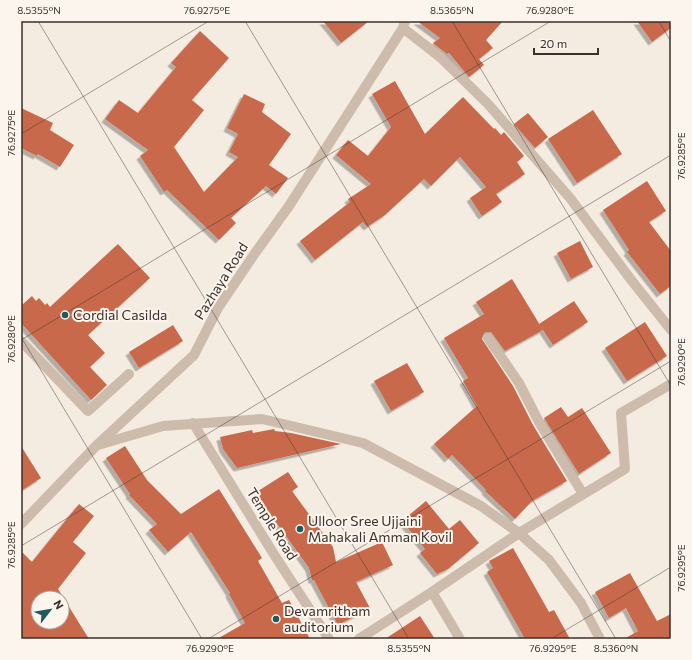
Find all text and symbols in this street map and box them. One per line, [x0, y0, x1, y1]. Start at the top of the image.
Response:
text: 8.5355°N [17, 4, 61, 16]
text: 76.9275°E [184, 4, 230, 16]
text: 8.5365°N [430, 4, 474, 16]
text: 76.9280°E [526, 4, 574, 16]
scale bar [534, 30, 598, 56]
text: 20 m [540, 36, 567, 50]
text: 76.9275°E [5, 110, 17, 156]
text: 76.9285°E [675, 132, 687, 180]
street label: Pazhaya Road [190, 239, 251, 323]
place label: Cordial Casilda [73, 306, 167, 323]
marker: Cordial Casilda [60, 310, 70, 320]
text: 76.9280°E [5, 315, 17, 363]
text: 76.9290°E [675, 338, 687, 386]
street label: Temple Road [243, 484, 301, 563]
place label: Ulloor Sree Ujjaini Mahakali Amman Kovil [308, 512, 452, 545]
text: 76.9285°E [5, 521, 17, 569]
marker: Ulloor Sree Ujjaini Mahakali Amman Kovil [295, 524, 305, 534]
text: 76.9295°E [675, 544, 687, 592]
north arrow [30, 590, 70, 630]
text: N [51, 598, 67, 611]
place label: Devamritham auditorium [284, 602, 371, 635]
marker: Devamritham auditorium [271, 614, 281, 624]
text: 76.9290°E [186, 642, 234, 654]
text: 8.5355°N [387, 642, 431, 654]
text: 76.9295°E [529, 642, 577, 654]
text: 8.5360°N [594, 642, 638, 654]

